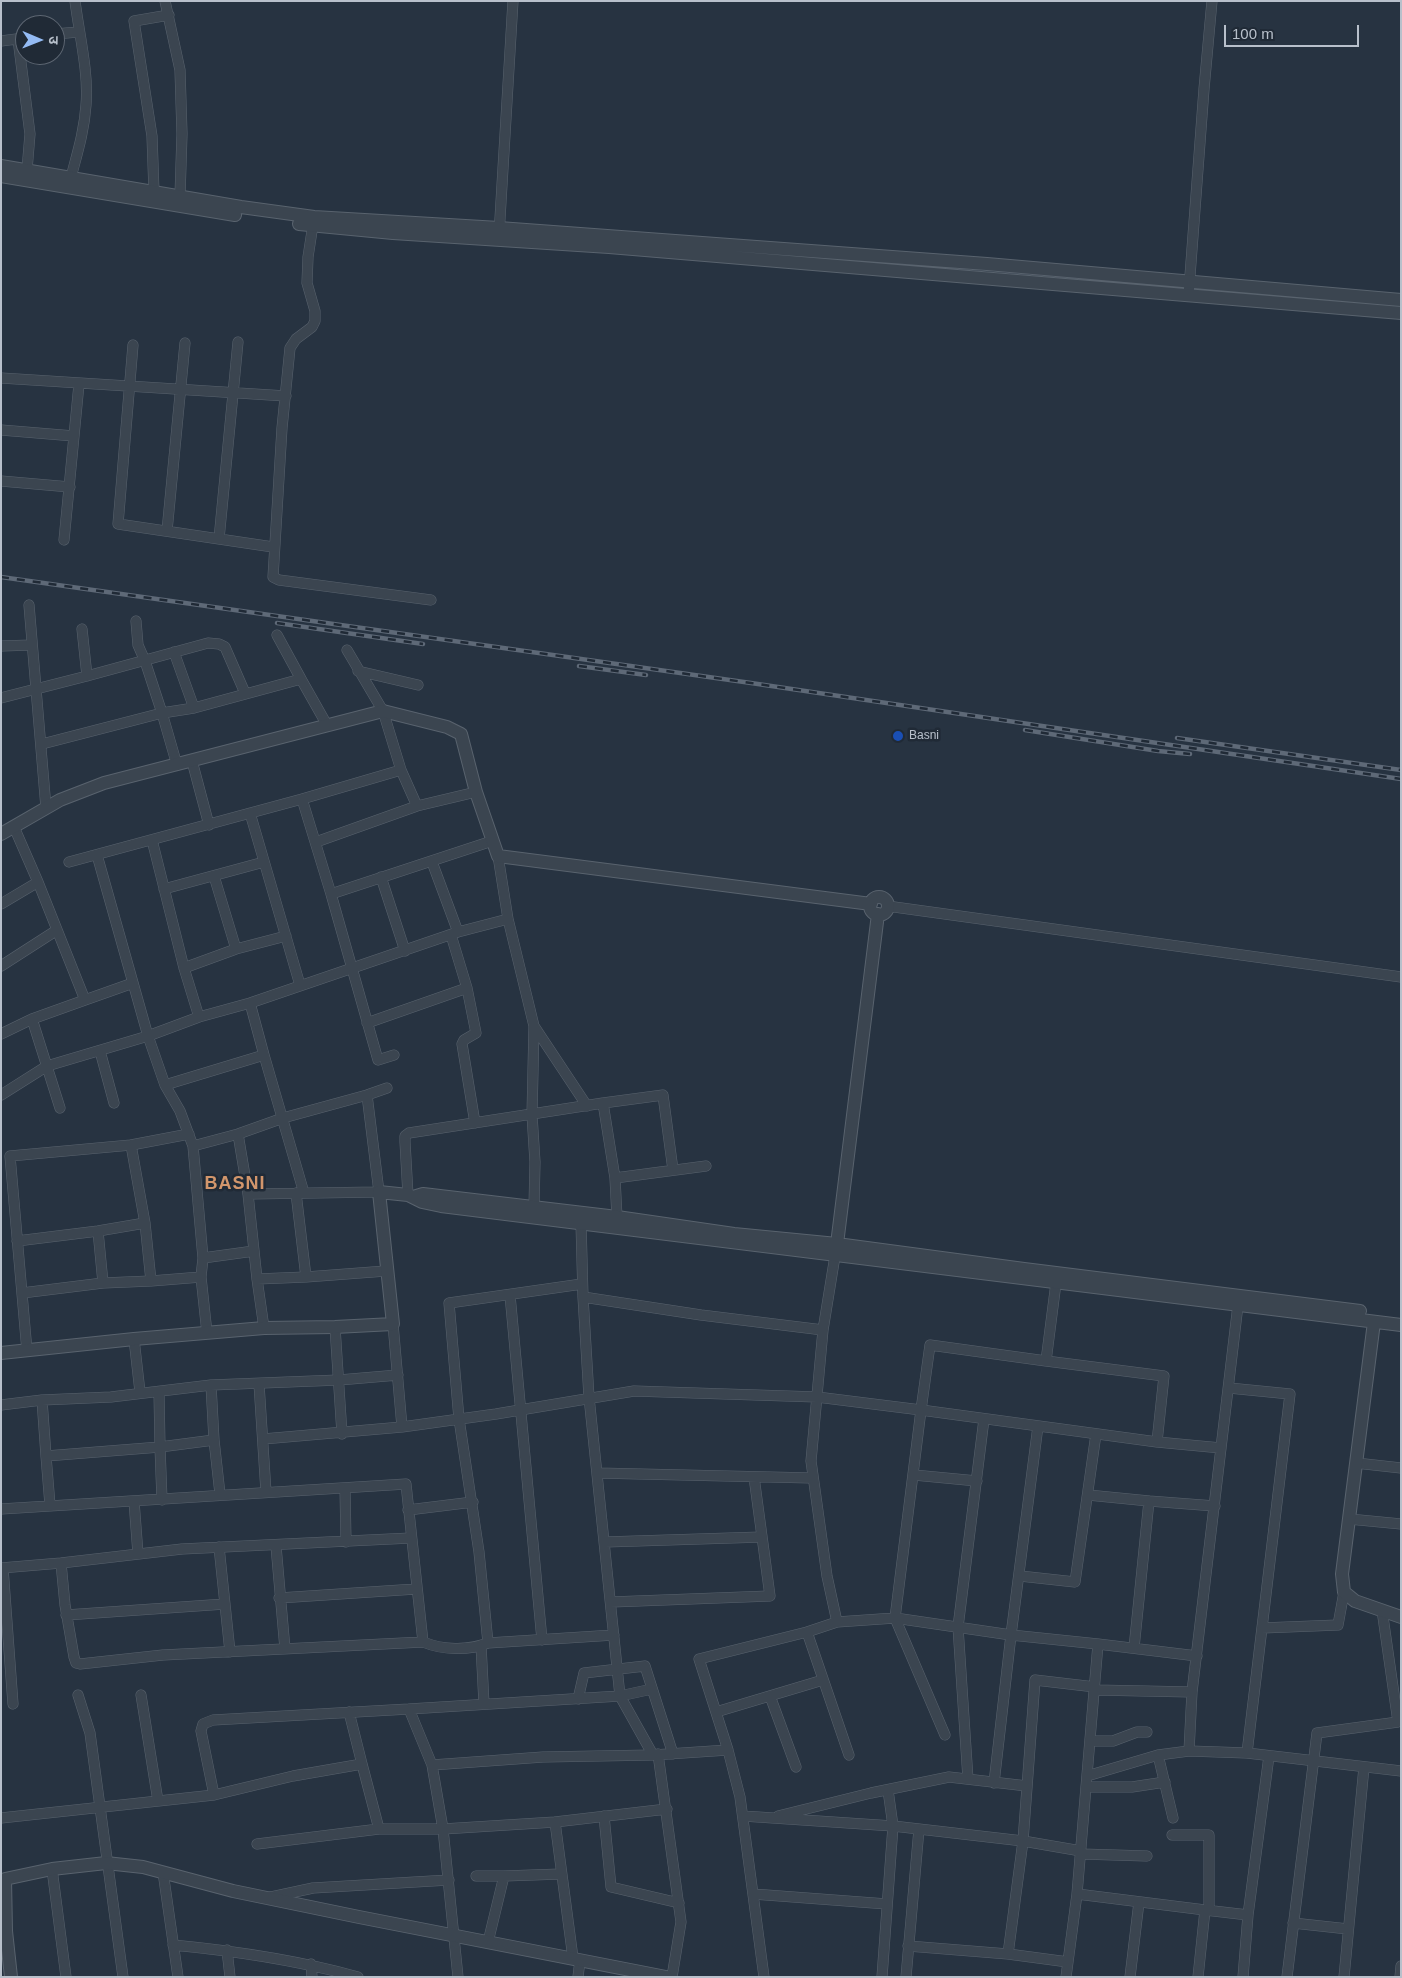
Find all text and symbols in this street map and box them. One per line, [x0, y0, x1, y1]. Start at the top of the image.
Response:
north arrow [15, 15, 65, 65]
scale bar [1227, 15, 1362, 47]
text: 100 m [1232, 25, 1274, 42]
text: उ [46, 36, 62, 44]
marker: Basni [891, 729, 905, 743]
place label: Basni [909, 729, 939, 743]
district label: BASNI [204, 1173, 266, 1195]

